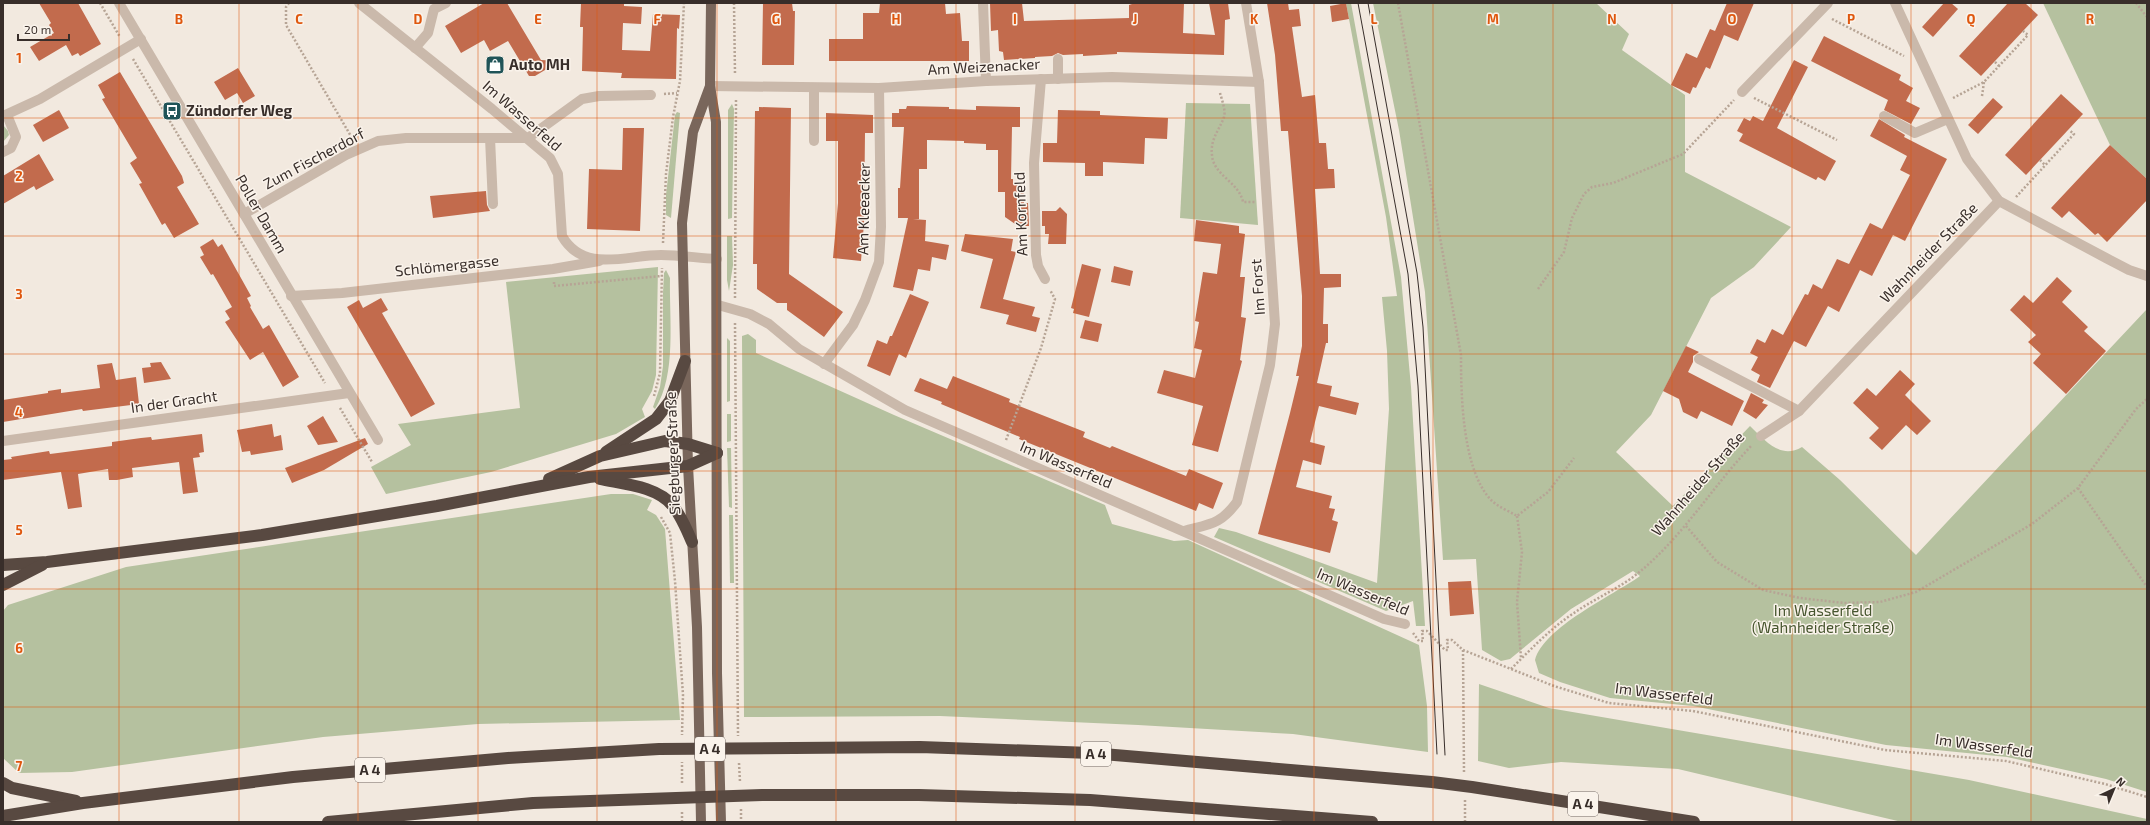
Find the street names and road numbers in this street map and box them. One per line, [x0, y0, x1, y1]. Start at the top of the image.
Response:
street label: Am Weizenacker [927, 54, 1041, 78]
street label: Im Wasserfeld [480, 76, 566, 154]
street label: Zum Fischerdorf [260, 124, 367, 192]
street label: Am Kleeacker [853, 163, 873, 255]
street label: Poller Damm [232, 171, 292, 256]
street label: Am Kornfeld [1010, 172, 1030, 257]
street label: Wahnheider Straße [1876, 198, 1981, 306]
street label: Schlömergasse [394, 251, 500, 279]
street label: Im Forst [1246, 258, 1268, 316]
street label: In der Gracht [129, 386, 219, 416]
street label: Siegburger Straße [661, 391, 683, 515]
street label: Wahnheider Straße [1647, 427, 1747, 539]
street label: Im Wasserfeld [1018, 437, 1115, 492]
street label: Im Wasserfeld [1315, 564, 1412, 619]
street label: Im Wasserfeld [1614, 678, 1714, 708]
street label: Im Wasserfeld [1934, 729, 2034, 761]
road number: A 4 [695, 737, 725, 761]
road number: A 4 [1081, 742, 1111, 766]
road number: A 4 [355, 758, 385, 782]
road number: A 4 [1568, 792, 1598, 816]

